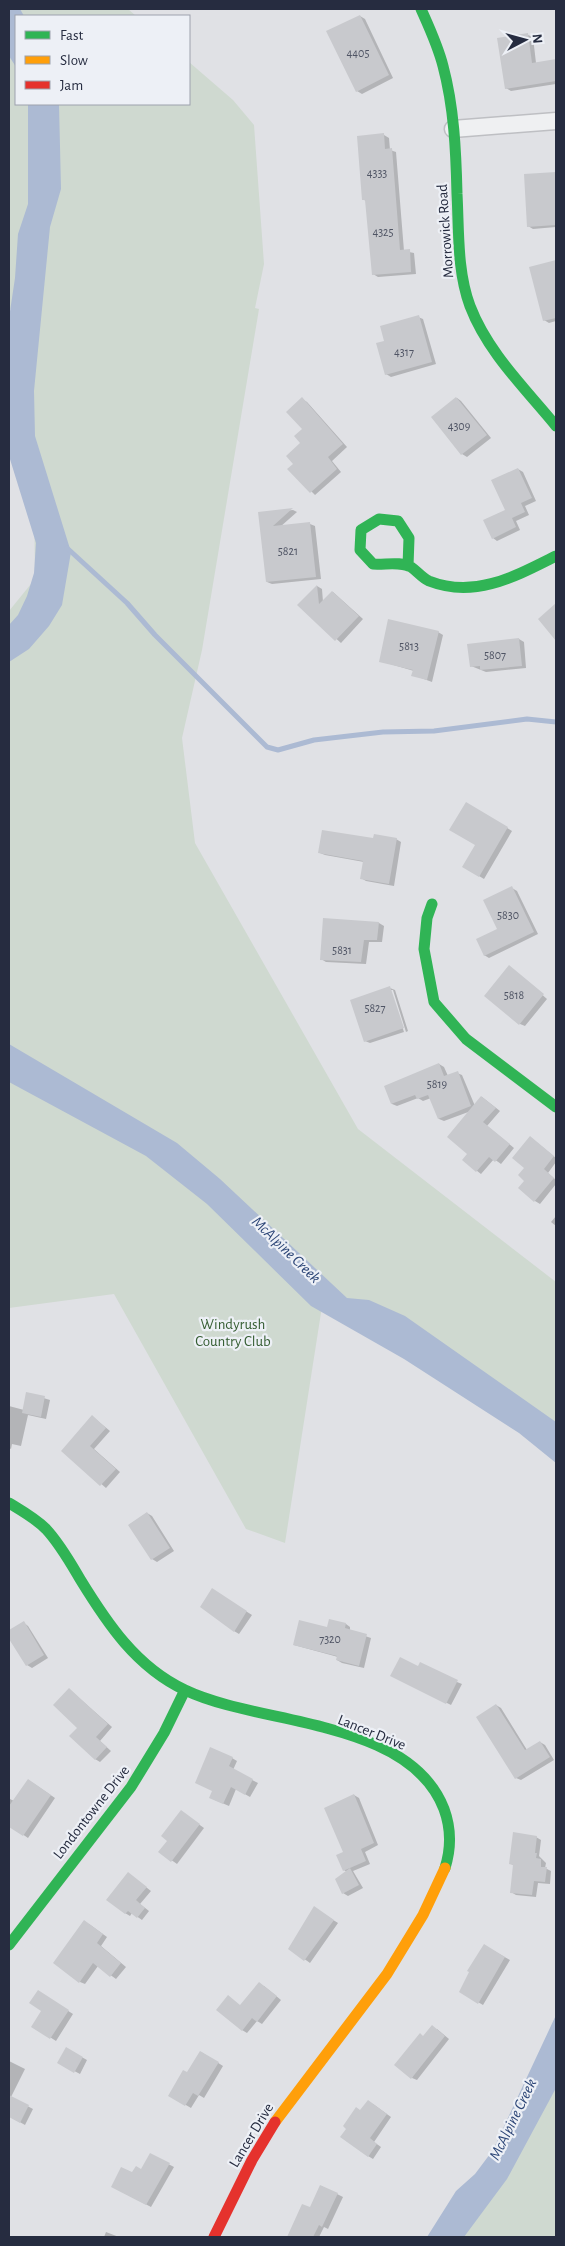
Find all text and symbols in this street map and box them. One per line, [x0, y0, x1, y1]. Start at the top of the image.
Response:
legend [15, 15, 190, 105]
north arrow [500, 15, 550, 65]
text: Fast [60, 28, 84, 43]
text: N [529, 33, 544, 44]
house number: 4405 [347, 47, 369, 59]
text: Slow [60, 53, 88, 68]
text: Jam [60, 78, 83, 93]
house number: 4333 [367, 167, 387, 179]
street label: Morrowick Road [435, 183, 456, 278]
house number: 4325 [372, 226, 394, 238]
house number: 4317 [394, 346, 414, 358]
house number: 4309 [448, 420, 471, 432]
house number: 5821 [278, 545, 298, 557]
house number: 5813 [399, 640, 419, 652]
house number: 5807 [484, 649, 506, 661]
house number: 5830 [497, 909, 519, 921]
house number: 5831 [332, 944, 352, 956]
house number: 5818 [504, 989, 525, 1001]
house number: 5827 [364, 1002, 386, 1014]
house number: 5819 [427, 1078, 448, 1090]
water label: McAlpine Creek [248, 1213, 324, 1287]
park label: Windyrush Country Club [195, 1317, 271, 1349]
house number: 7320 [319, 1633, 341, 1645]
street label: Lancer Drive [336, 1712, 408, 1753]
street label: Londontowne Drive [50, 1763, 132, 1862]
water label: McAlpine Creek [486, 2076, 540, 2163]
street label: Lancer Drive [226, 2100, 276, 2170]

